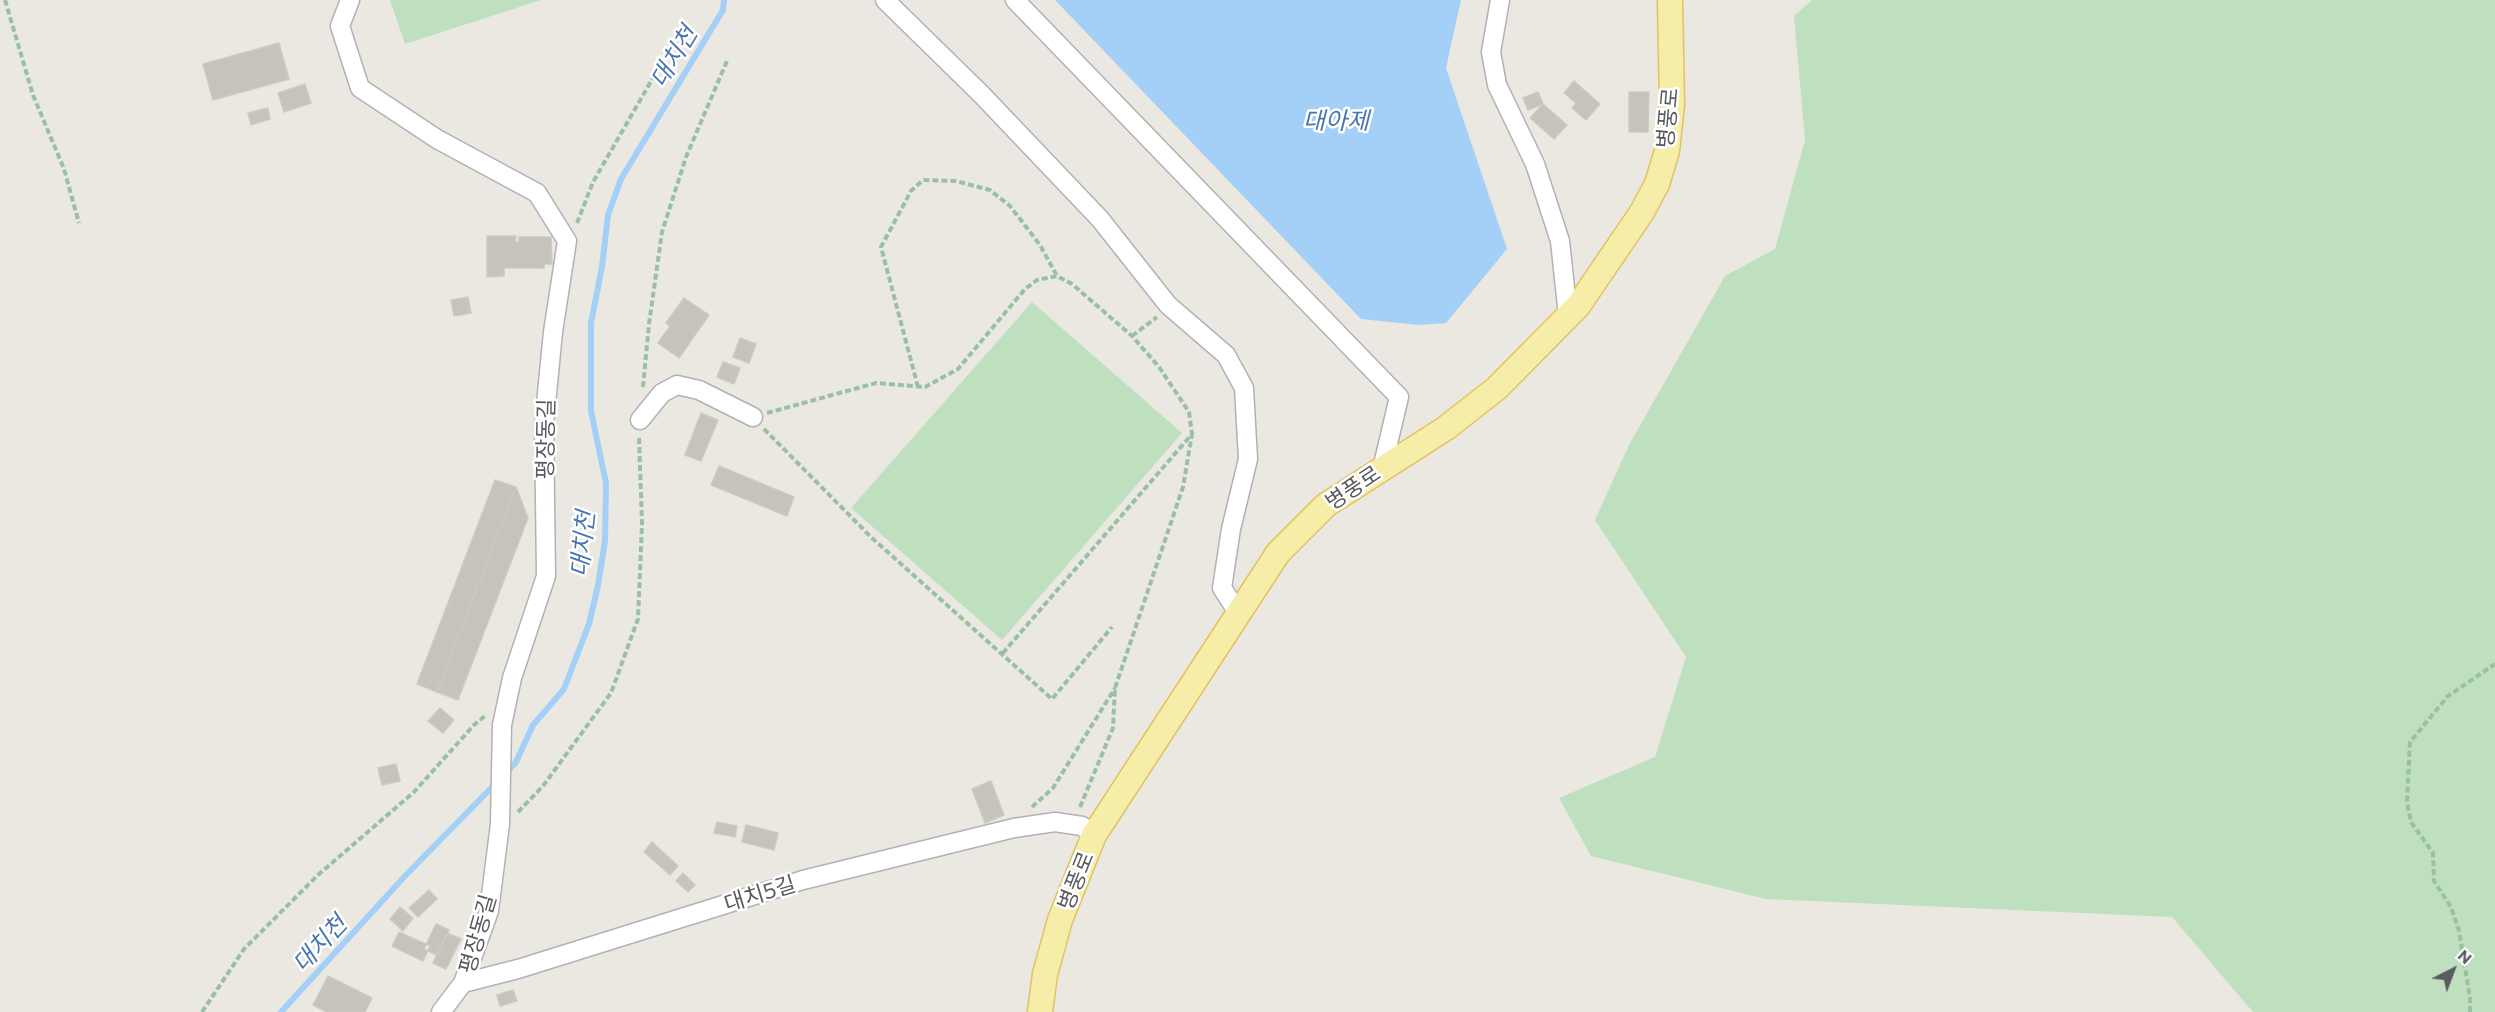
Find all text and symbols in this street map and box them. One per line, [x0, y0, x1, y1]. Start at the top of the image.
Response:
water label: 대치천 [645, 21, 703, 93]
street label: 병풍로 [1652, 87, 1684, 149]
water label: 대아제 [1303, 107, 1369, 135]
street label: 평장동길 [532, 398, 560, 480]
street label: 병풍로 [1320, 460, 1386, 516]
water label: 대치천 [565, 510, 601, 578]
street label: 병풍로 [1052, 848, 1100, 914]
street label: 대치5길 [721, 871, 799, 917]
street label: 평장동길 [454, 891, 502, 977]
water label: 대치천 [287, 910, 353, 978]
north arrow [2423, 940, 2483, 1000]
text: N [2455, 945, 2476, 967]

